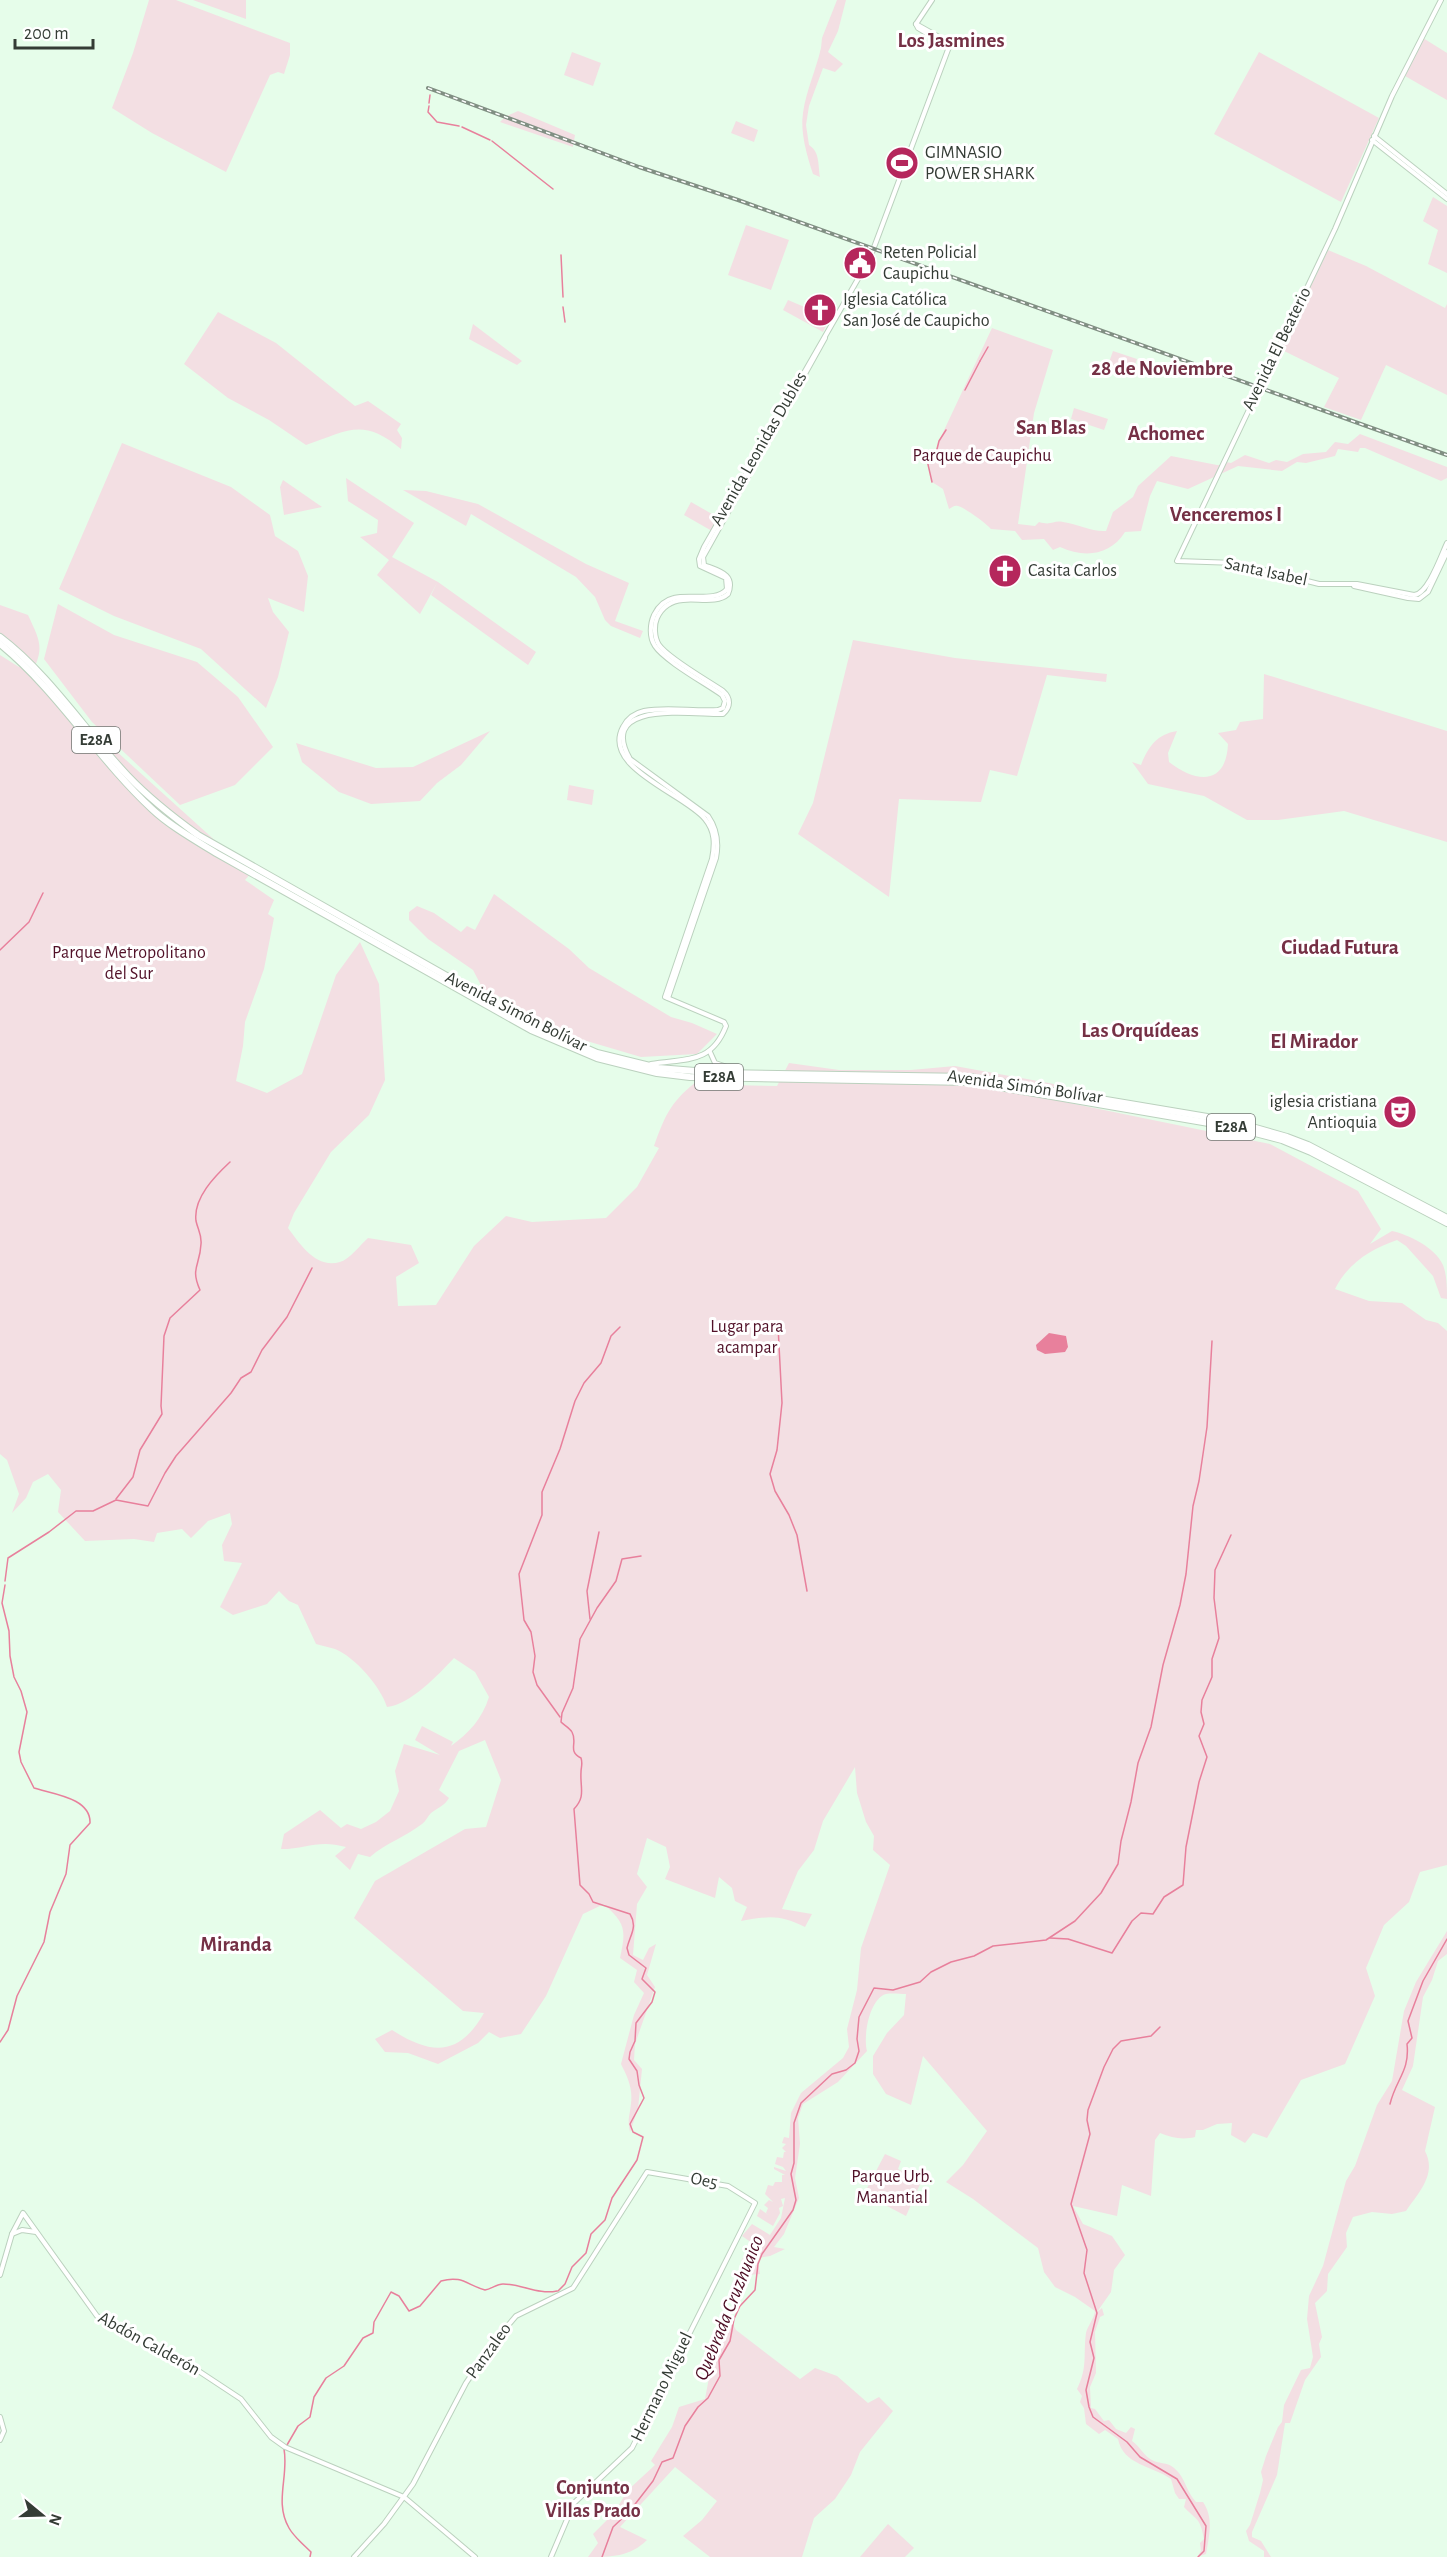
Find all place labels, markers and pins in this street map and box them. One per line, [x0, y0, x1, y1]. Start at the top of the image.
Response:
place label: GIMNASIO POWER SHARK [925, 144, 1034, 183]
sports icon: GIMNASIO POWER SHARK [884, 145, 920, 181]
place label: Reten Policial Caupichu [883, 244, 977, 283]
public building icon: Reten Policial Caupichu [842, 245, 878, 281]
place label: Iglesia Católica San José de Caupicho [843, 291, 990, 330]
church icon: Iglesia Católica San José de Caupicho [802, 292, 838, 328]
church icon: Casita Carlos [987, 553, 1023, 589]
place label: Casita Carlos [1028, 562, 1117, 580]
place label: iglesia cristiana Antioquia [1269, 1093, 1377, 1132]
theatre icon: iglesia cristiana Antioquia [1382, 1094, 1418, 1130]

